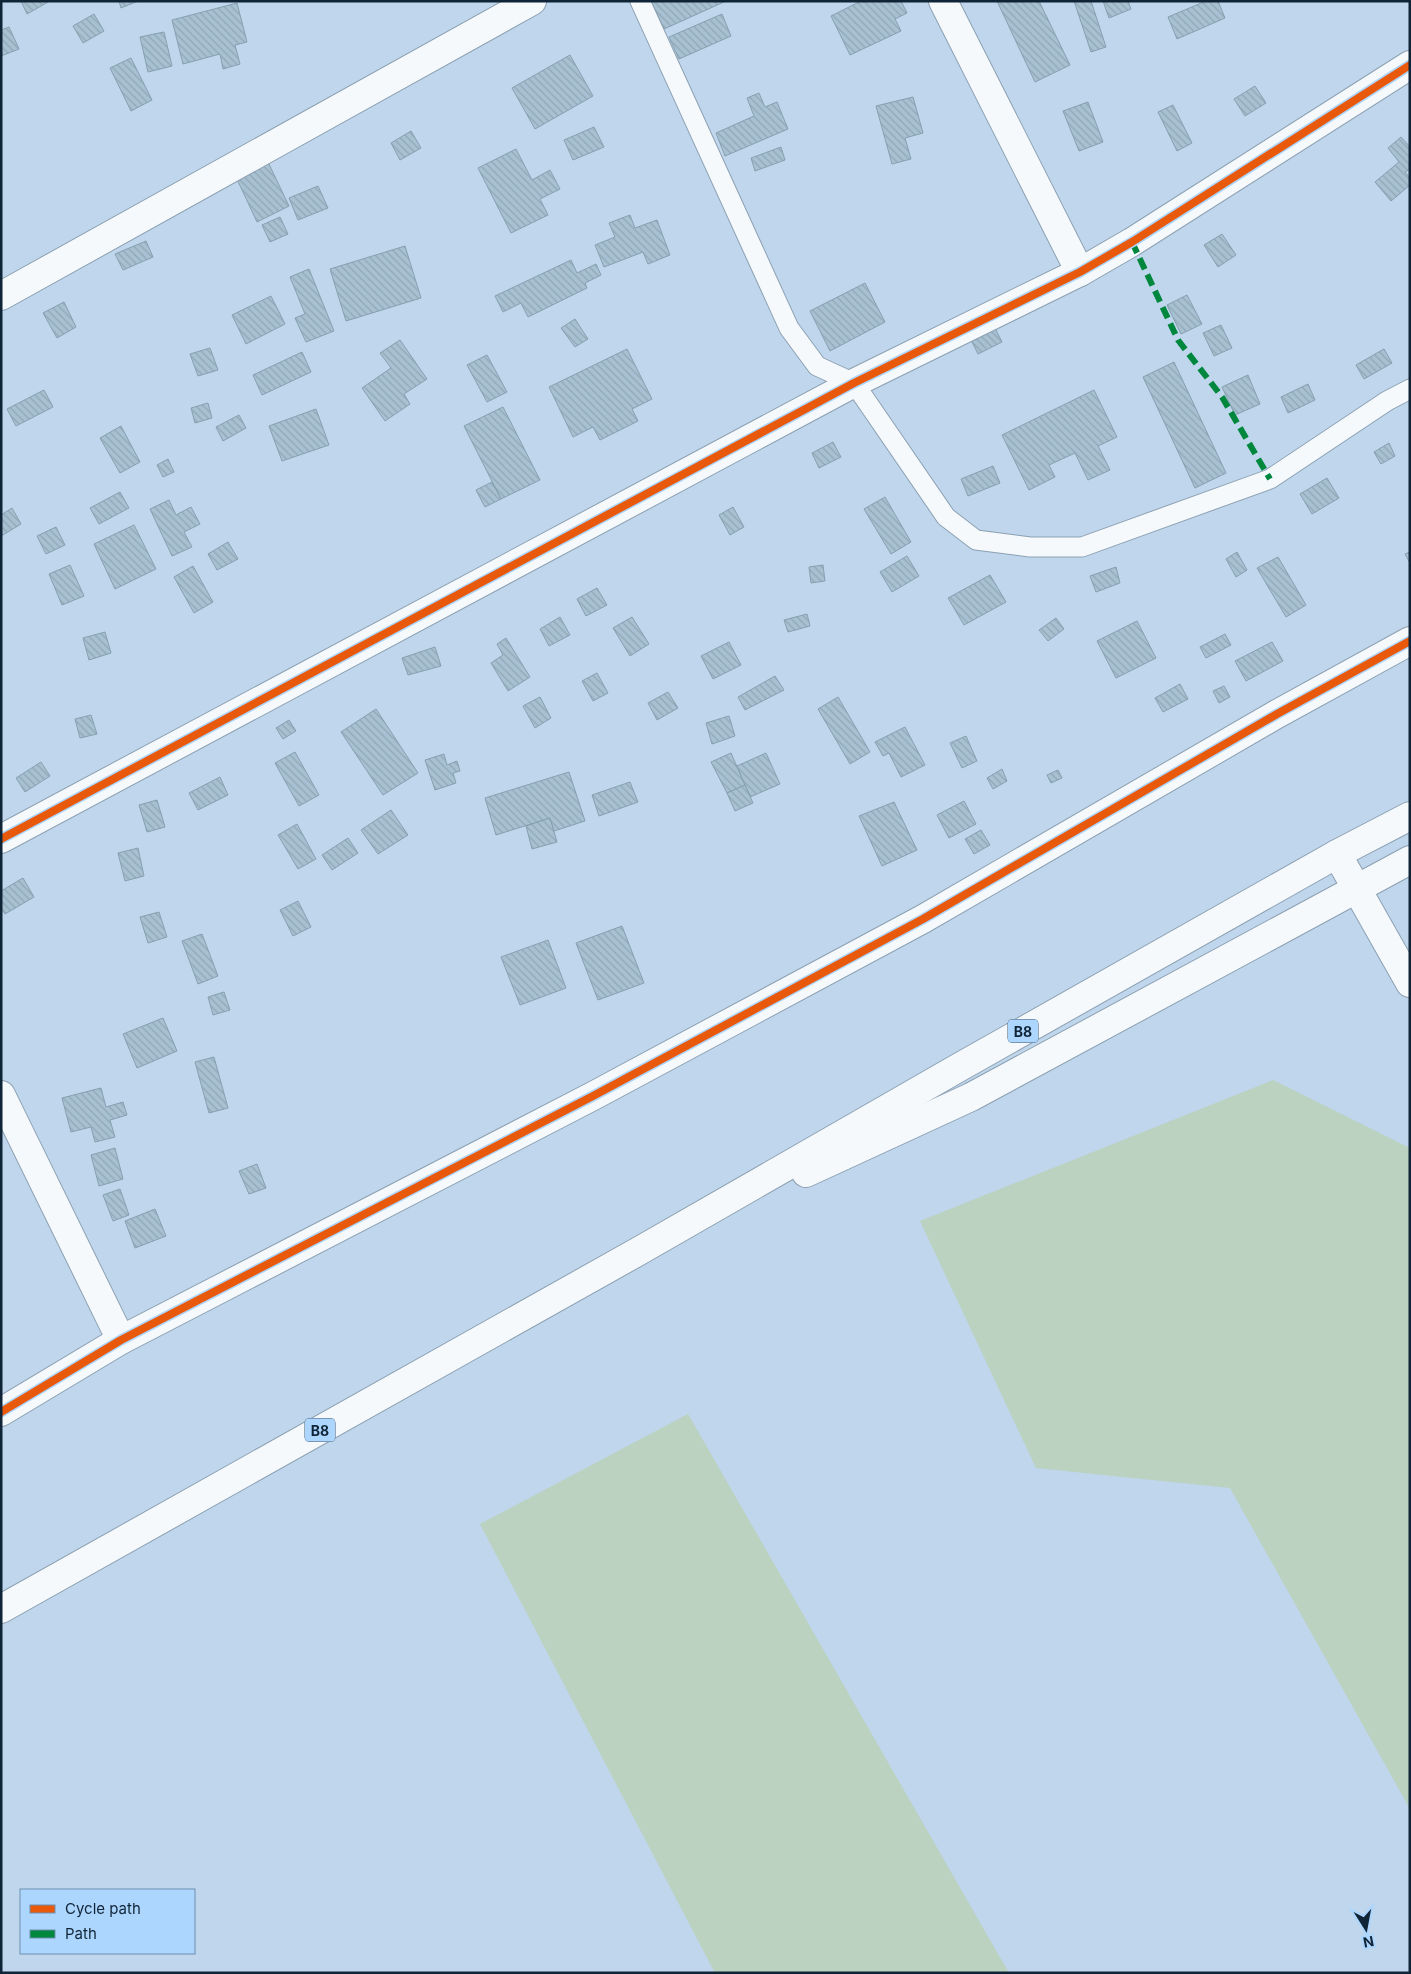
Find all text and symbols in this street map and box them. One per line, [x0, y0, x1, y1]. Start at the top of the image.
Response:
road number: B8 [1008, 1019, 1038, 1042]
road number: B8 [305, 1418, 335, 1442]
legend [20, 1889, 195, 1954]
text: Cycle path [65, 1899, 141, 1918]
north arrow [1341, 1904, 1391, 1954]
text: Path [65, 1924, 97, 1943]
text: N [1362, 1933, 1375, 1952]

